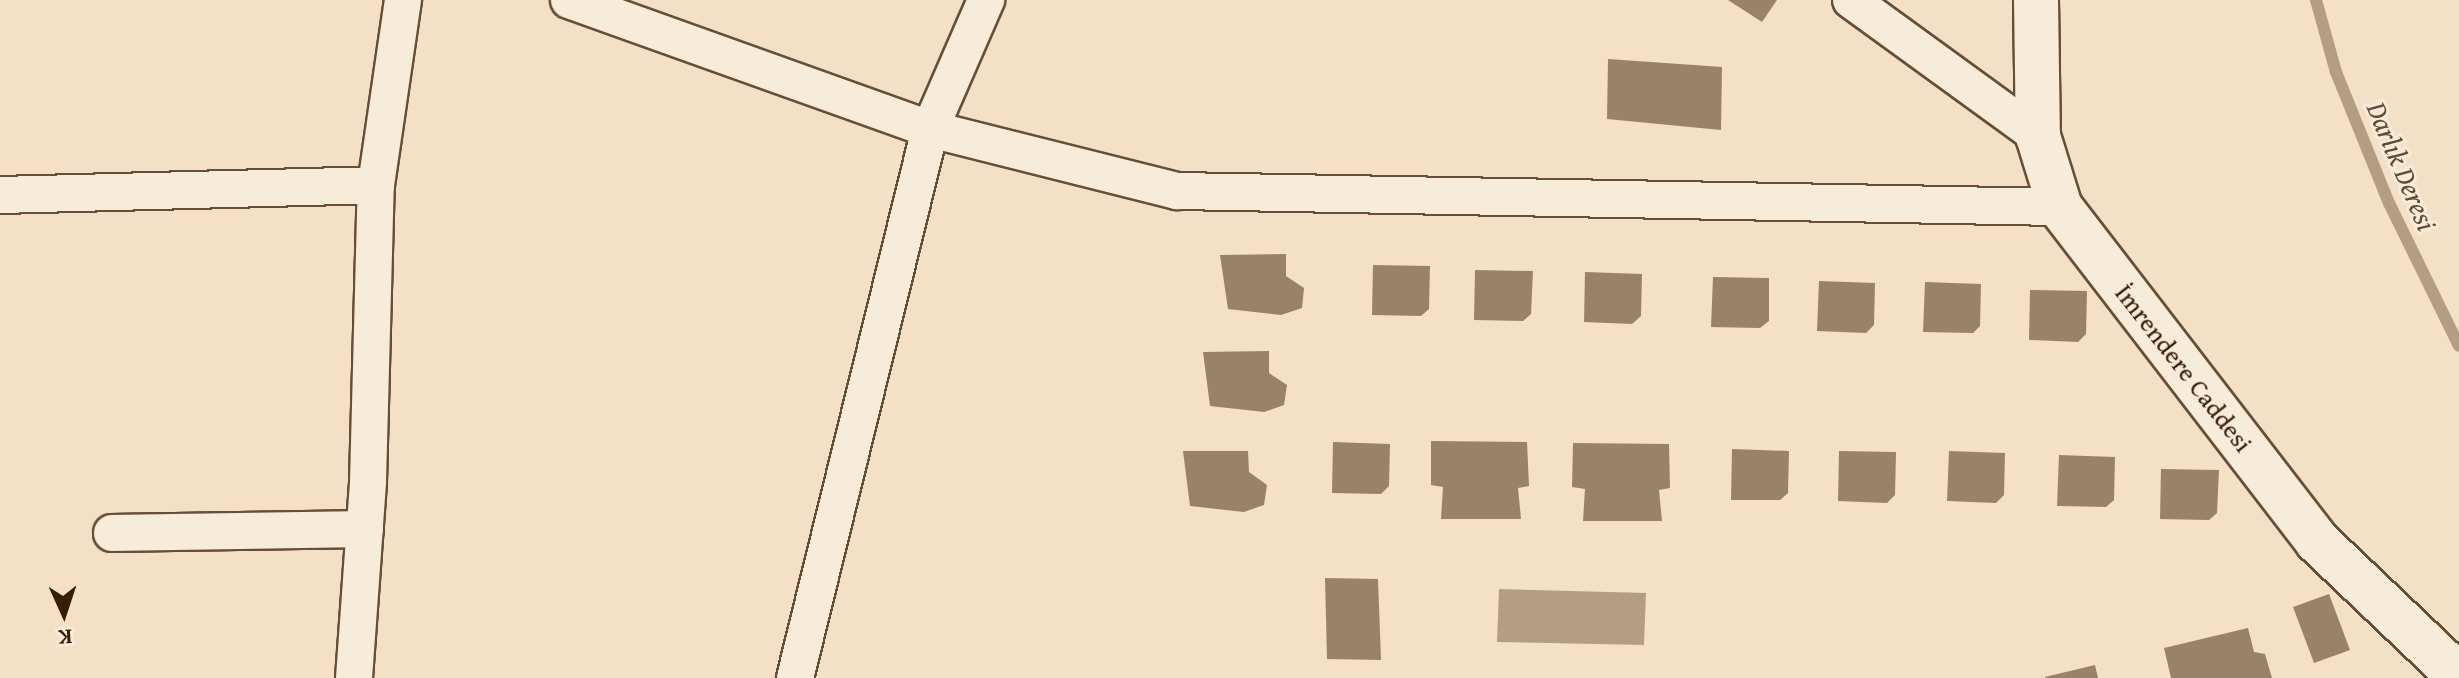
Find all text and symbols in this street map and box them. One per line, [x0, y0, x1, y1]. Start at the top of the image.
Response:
water label: Darlık Deresi [2360, 97, 2444, 235]
street label: İmrendere Caddesi [2109, 278, 2259, 458]
north arrow [24, 574, 104, 654]
text: K [57, 622, 73, 654]

